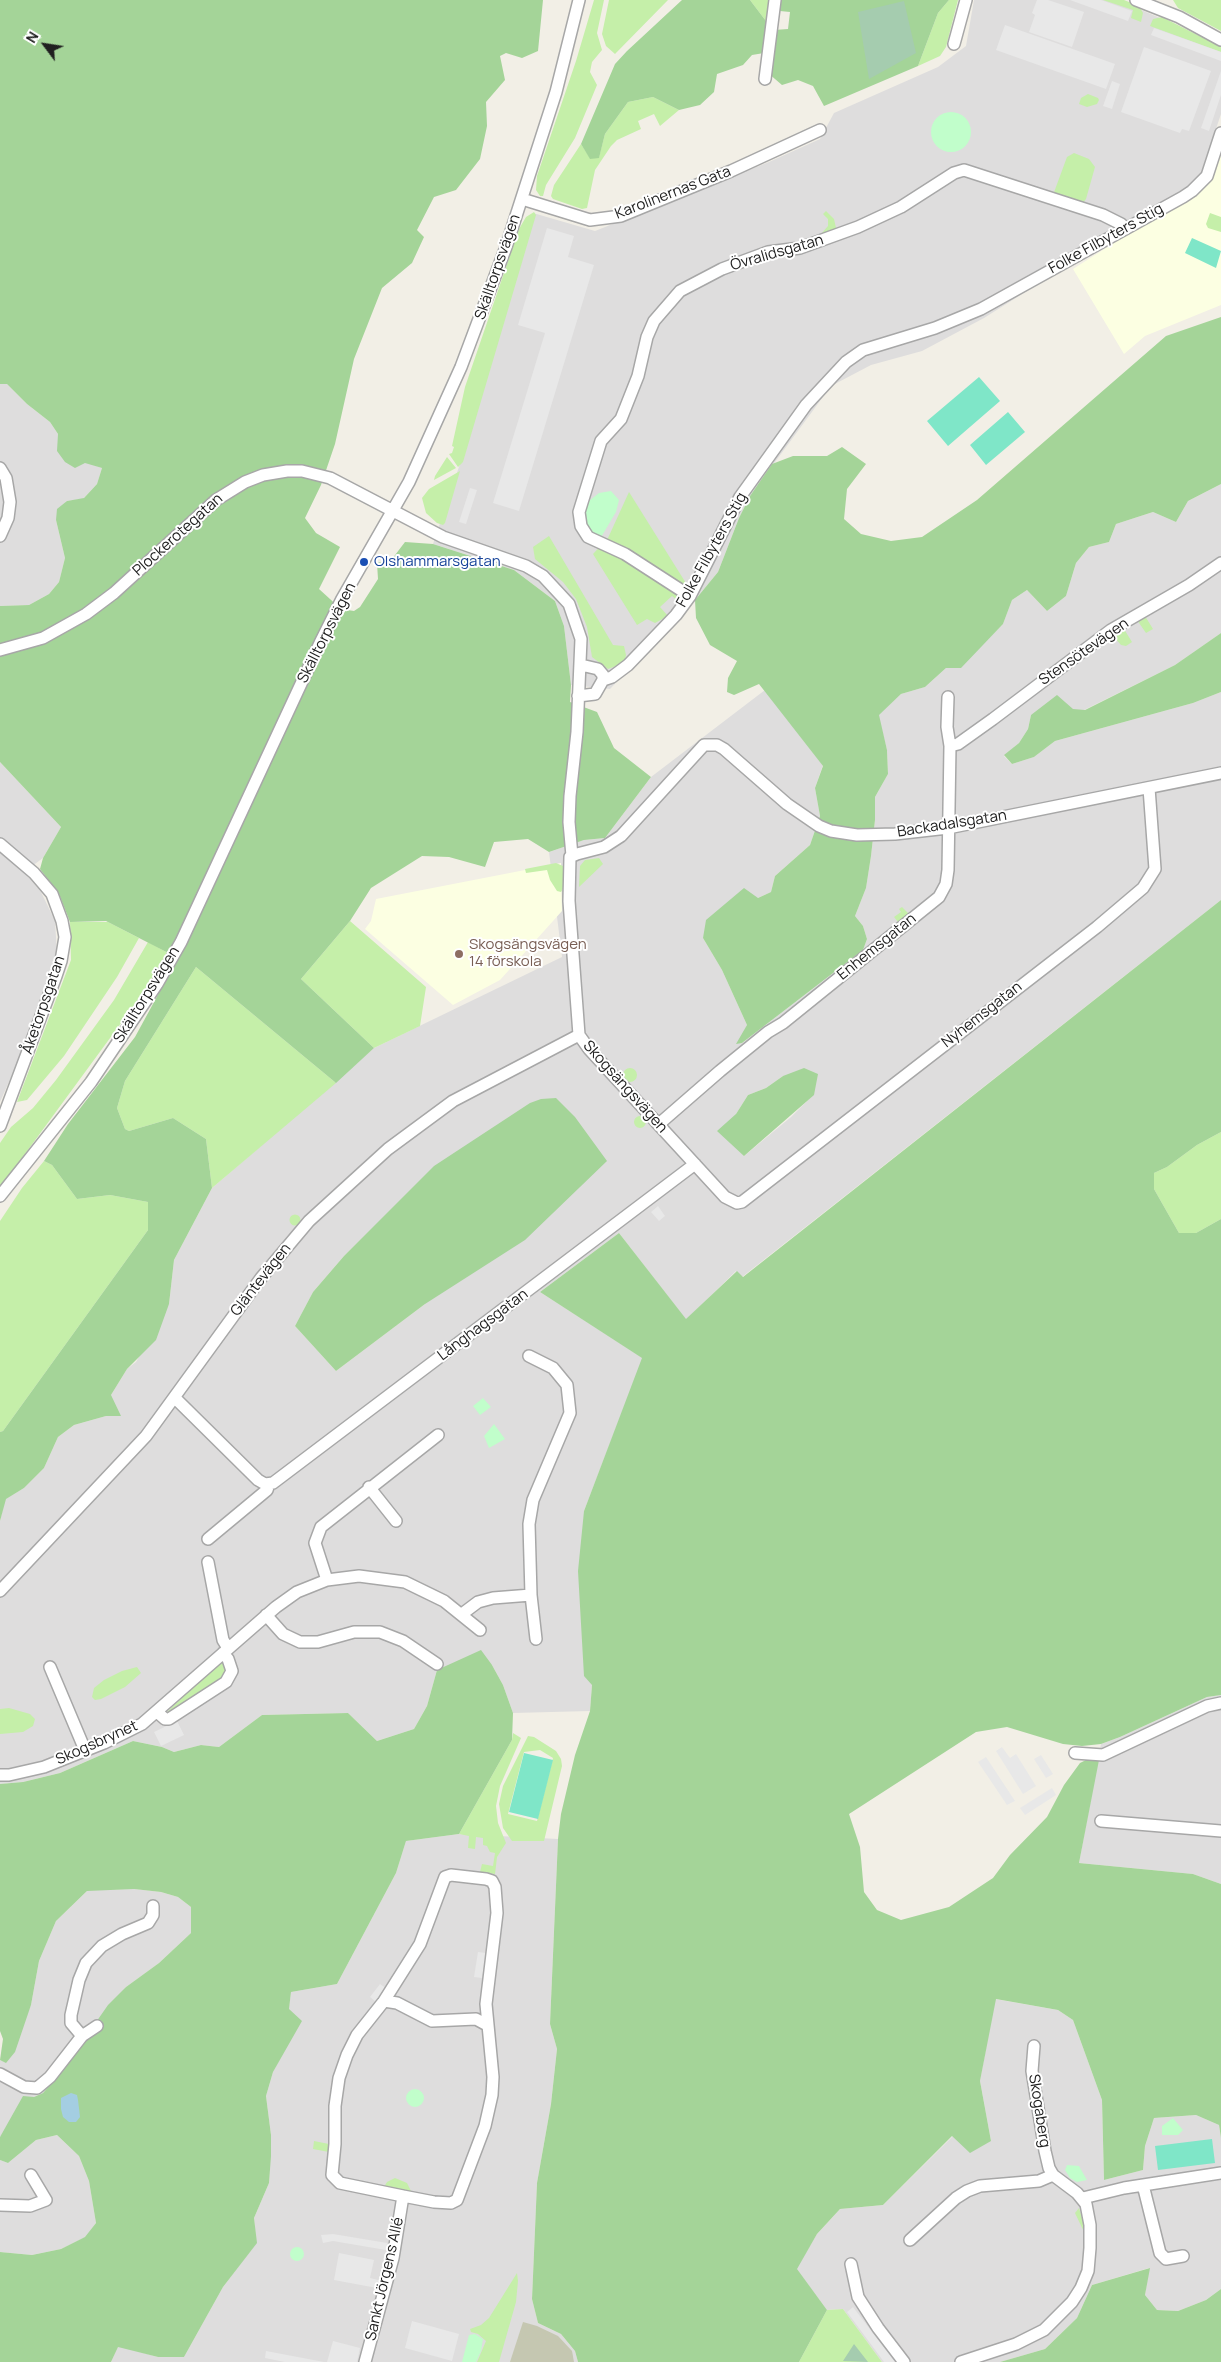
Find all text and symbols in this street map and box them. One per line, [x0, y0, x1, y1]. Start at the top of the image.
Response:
north arrow [20, 20, 70, 70]
text: N [21, 28, 42, 46]
street label: Karolinernas Gata [612, 163, 734, 223]
street label: Folke Filbyters Stig [1045, 200, 1167, 278]
street label: Skälltorpsvägen [472, 212, 524, 322]
street label: Övralidsgatan [728, 231, 826, 275]
street label: Folke Filbyters Stig [673, 489, 751, 611]
street label: Plockerotegatan [129, 490, 227, 580]
place label: Olshammarsgatan [374, 553, 501, 571]
marker: Olshammarsgatan [358, 556, 370, 568]
street label: Skälltorpsvägen [294, 580, 360, 686]
street label: Stensötevägen [1036, 614, 1132, 690]
street label: Backadalsgatan [896, 806, 1008, 842]
street label: Enhemsgatan [834, 910, 920, 984]
place label: Skogsängsvägen 14 förskola [469, 936, 587, 971]
street label: Skälltorpsvägen [110, 943, 184, 1047]
marker: Skogsängsvägen 14 förskola [453, 948, 465, 960]
street label: Åketorpsgatan [19, 954, 69, 1056]
street label: Nyhemsgatan [938, 978, 1026, 1052]
street label: Skogsängsvägen [579, 1037, 671, 1137]
street label: Gläntevägen [227, 1240, 295, 1320]
street label: Långhagsgatan [434, 1285, 532, 1365]
street label: Skogsbrynet [53, 1717, 141, 1769]
street label: Skogaberg [1024, 2073, 1054, 2149]
street label: Sankt Jörgens Allé [362, 2215, 408, 2343]

